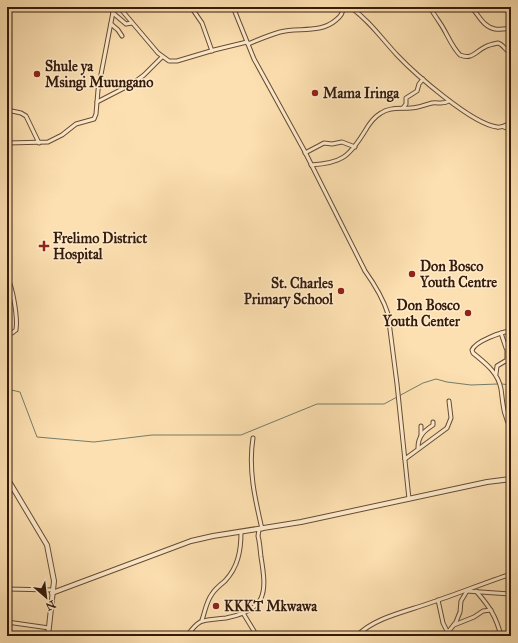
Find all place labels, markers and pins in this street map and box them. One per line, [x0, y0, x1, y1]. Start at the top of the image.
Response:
place label: Shule ya Msingi Muungano [45, 58, 153, 92]
marker: Shule ya Msingi Muungano [32, 69, 42, 79]
place label: Mama Iringa [323, 85, 400, 103]
marker: Mama Iringa [310, 88, 320, 98]
place label: Frelimo District Hospital [53, 230, 147, 264]
marker: Frelimo District Hospital [38, 240, 50, 252]
place label: Don Bosco Youth Centre [419, 258, 497, 291]
marker: Don Bosco Youth Centre [407, 269, 417, 279]
place label: St. Charles Primary School [244, 275, 334, 309]
marker: St. Charles Primary School [336, 286, 346, 296]
place label: Don Bosco Youth Center [382, 297, 461, 330]
marker: Don Bosco Youth Center [463, 308, 473, 318]
place label: KKKT Mkwawa [224, 598, 318, 615]
marker: KKKT Mkwawa [211, 601, 221, 611]

